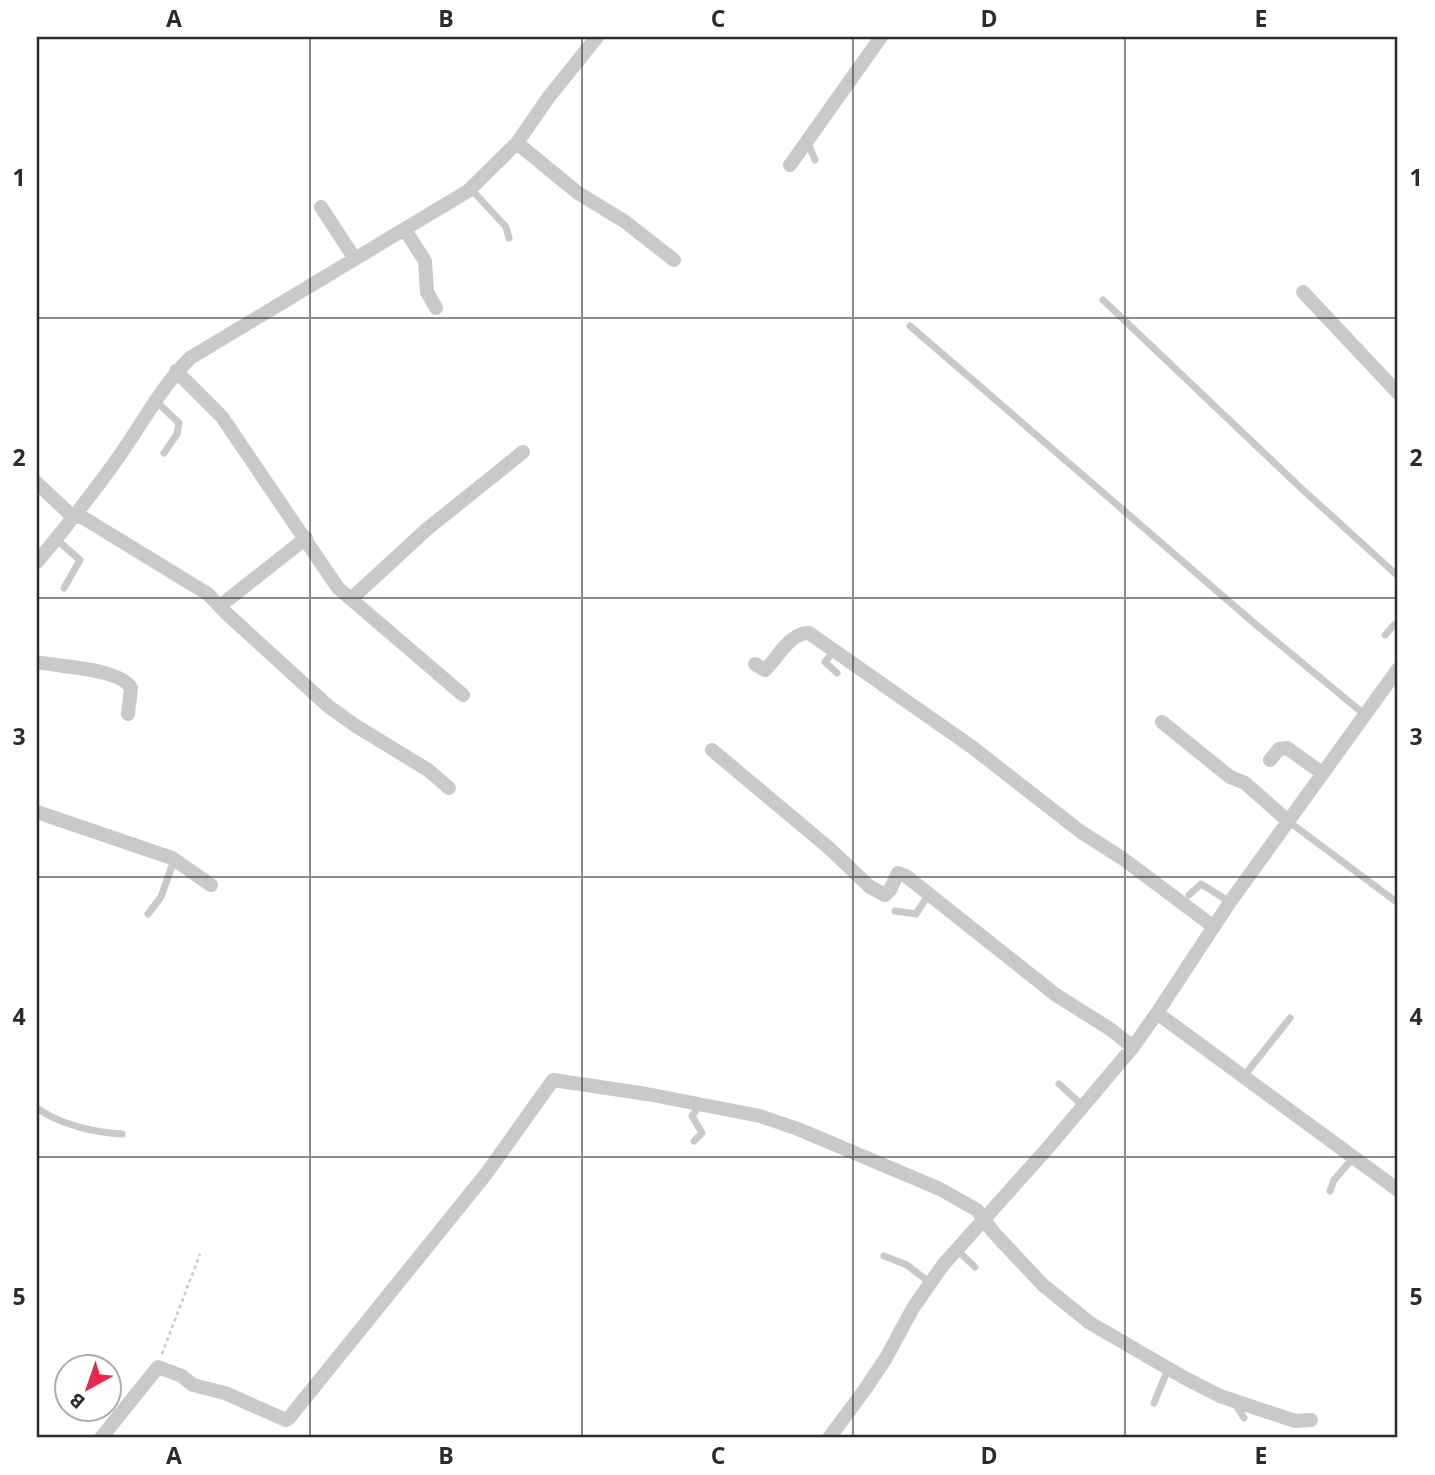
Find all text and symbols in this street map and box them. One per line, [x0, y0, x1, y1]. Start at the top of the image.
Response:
text: A [166, 2, 182, 34]
text: B [438, 2, 454, 34]
text: C [711, 2, 725, 34]
text: D [980, 2, 998, 34]
text: E [1255, 2, 1267, 34]
text: 1 [12, 161, 26, 193]
text: 1 [1409, 161, 1423, 193]
text: 2 [12, 441, 26, 473]
text: 2 [1409, 441, 1423, 473]
text: 3 [12, 720, 26, 752]
text: 3 [1409, 720, 1423, 752]
text: 4 [12, 1000, 26, 1032]
text: 4 [1409, 1000, 1423, 1032]
text: 5 [12, 1280, 26, 1312]
text: 5 [1409, 1280, 1423, 1312]
north arrow [52, 1352, 122, 1422]
text: B [64, 1387, 90, 1415]
text: A [166, 1439, 182, 1471]
text: B [438, 1439, 454, 1471]
text: C [711, 1439, 725, 1471]
text: D [980, 1439, 998, 1471]
text: E [1255, 1439, 1267, 1471]

